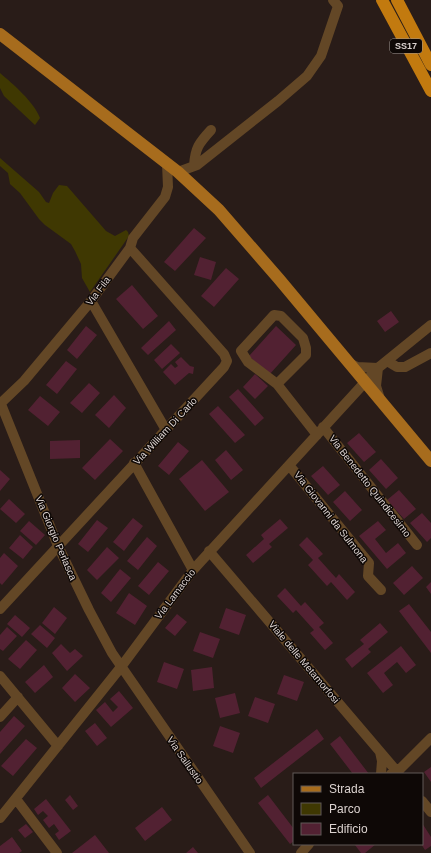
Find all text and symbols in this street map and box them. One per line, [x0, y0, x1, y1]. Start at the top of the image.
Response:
road number: SS17 [390, 39, 422, 53]
street label: Via Fila [84, 274, 113, 308]
street label: Via William Di Carlo [131, 395, 199, 467]
street label: Via Benedetto Quindicesimo [327, 433, 413, 539]
street label: Via Giovanni da Sulmona [292, 469, 370, 565]
street label: Via Giorgio Perlasca [33, 494, 79, 582]
street label: Via Lamaccio [153, 566, 198, 621]
street label: Viale delle Metamorfosi [266, 619, 342, 705]
street label: Via Sallustio [165, 734, 205, 786]
legend [293, 773, 423, 845]
text: Strada [329, 782, 365, 796]
text: Parco [329, 802, 361, 816]
text: Edificio [329, 822, 368, 836]

